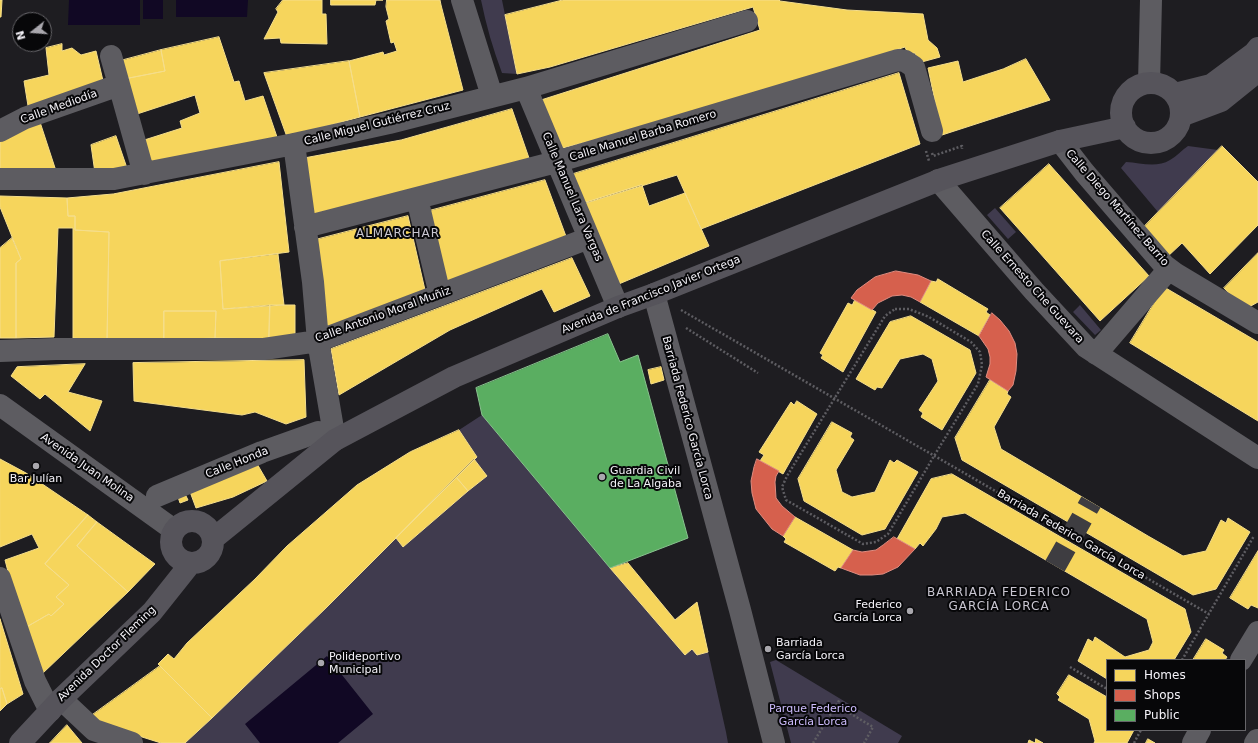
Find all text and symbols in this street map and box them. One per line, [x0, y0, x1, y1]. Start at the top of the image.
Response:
north arrow [12, 12, 52, 52]
text: N [13, 29, 29, 42]
street label: Calle Mediodía [19, 87, 99, 127]
street label: Calle Miguel Gutiérrez Cruz [303, 99, 451, 149]
street label: Calle Manuel Barba Romero [568, 107, 718, 165]
street label: Calle Manuel Lara Vargas [539, 130, 605, 264]
street label: Calle Diego Martínez Barrio [1063, 147, 1171, 269]
district label: ALMARCHAR [356, 227, 440, 241]
street label: Calle Ernesto Che Guevara [978, 228, 1086, 346]
street label: Avenida de Francisco Javier Ortega [560, 253, 742, 337]
street label: Calle Antonio Moral Muñiz [314, 284, 452, 346]
street label: Barriada Federico García Lorca [659, 335, 715, 501]
street label: Avenida Juan Molina [38, 431, 136, 505]
street label: Calle Honda [204, 444, 270, 482]
marker: Bar Julían [31, 461, 41, 471]
place label: Guardia Civil de La Algaba [610, 464, 682, 490]
place label: Bar Julían [10, 472, 62, 486]
marker: Guardia Civil de La Algaba [597, 472, 607, 482]
street label: Barriada Federico García Lorca [995, 487, 1147, 583]
district label: BARRIADA FEDERICO GARCÍA LORCA [927, 586, 1071, 614]
place label: Federico García Lorca [833, 598, 902, 624]
street label: Avenida Doctor Fleming [55, 604, 159, 704]
marker: Federico García Lorca [905, 606, 915, 616]
place label: Barriada García Lorca [776, 636, 845, 662]
marker: Barriada García Lorca [763, 644, 773, 654]
place label: Polideportivo Municipal [329, 650, 401, 676]
marker: Polideportivo Municipal [316, 658, 326, 668]
legend [1106, 659, 1246, 731]
text: Homes [1144, 668, 1186, 682]
text: Shops [1144, 688, 1180, 702]
park label: Parque Federico García Lorca [769, 702, 857, 728]
text: Public [1144, 708, 1180, 722]

